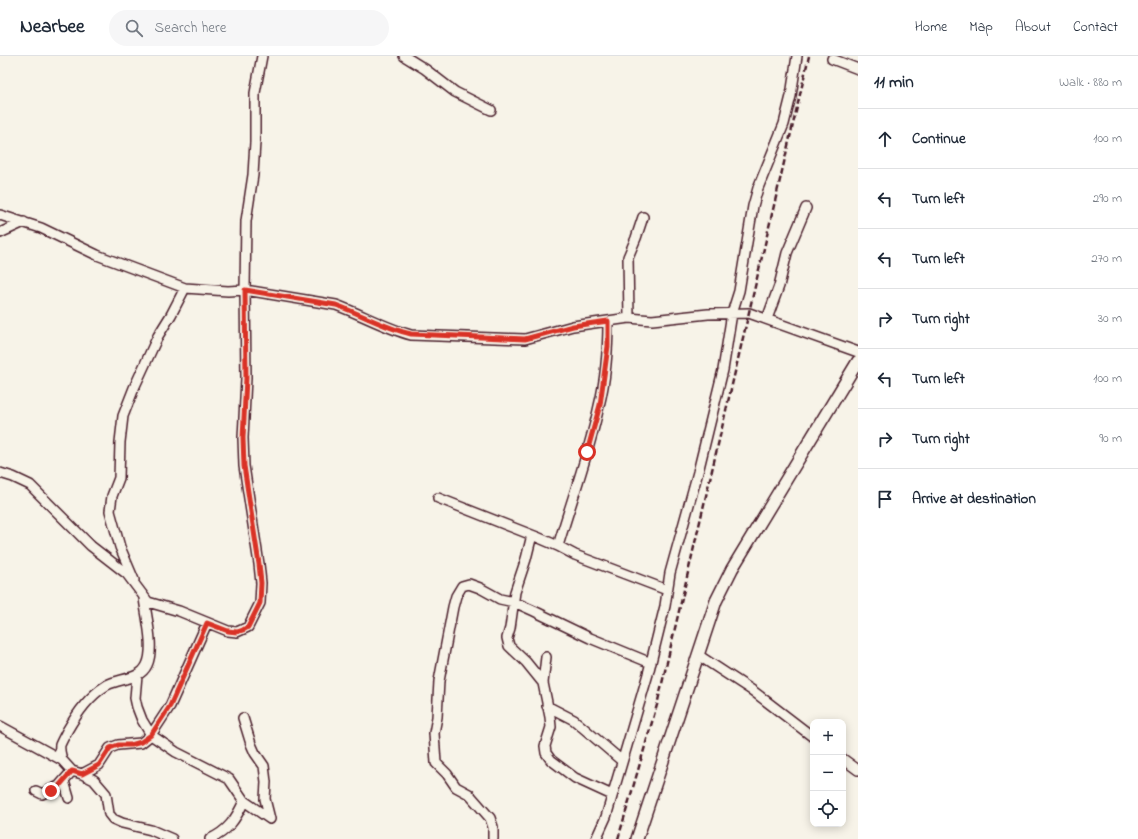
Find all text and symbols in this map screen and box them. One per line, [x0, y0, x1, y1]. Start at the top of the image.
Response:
search box [109, 10, 389, 46]
text: Nearbee [20, 14, 85, 41]
icon: search [123, 17, 145, 39]
text: Search here [155, 17, 226, 39]
text: Home [915, 17, 947, 38]
text: Map [969, 17, 993, 38]
text: About [1015, 17, 1051, 38]
text: Contact [1073, 17, 1118, 38]
text: 11 min [874, 70, 914, 95]
text: Walk · 880 m [1059, 73, 1122, 92]
icon: ahead [874, 128, 896, 150]
text: Continue [912, 128, 966, 150]
text: 100 m [1093, 129, 1122, 148]
icon: left [874, 188, 896, 210]
text: Turn left [912, 188, 965, 210]
text: 290 m [1093, 189, 1122, 208]
icon: left [874, 248, 896, 270]
text: Turn left [912, 248, 965, 270]
text: 270 m [1091, 249, 1122, 268]
icon: right [874, 308, 896, 330]
text: Turn right [912, 308, 970, 330]
text: 30 m [1098, 309, 1122, 328]
icon: left [874, 368, 896, 390]
text: Turn left [912, 368, 965, 390]
text: 100 m [1093, 369, 1122, 388]
icon: right [874, 428, 896, 450]
text: Turn right [912, 428, 970, 450]
text: 90 m [1099, 429, 1122, 448]
route start [578, 443, 596, 461]
icon: arrive [874, 488, 896, 510]
text: Arrive at destination [912, 488, 1036, 510]
map controls [810, 719, 846, 827]
button: + [810, 719, 846, 755]
button: − [810, 755, 846, 791]
route end [42, 782, 60, 800]
button: locate [810, 791, 846, 827]

